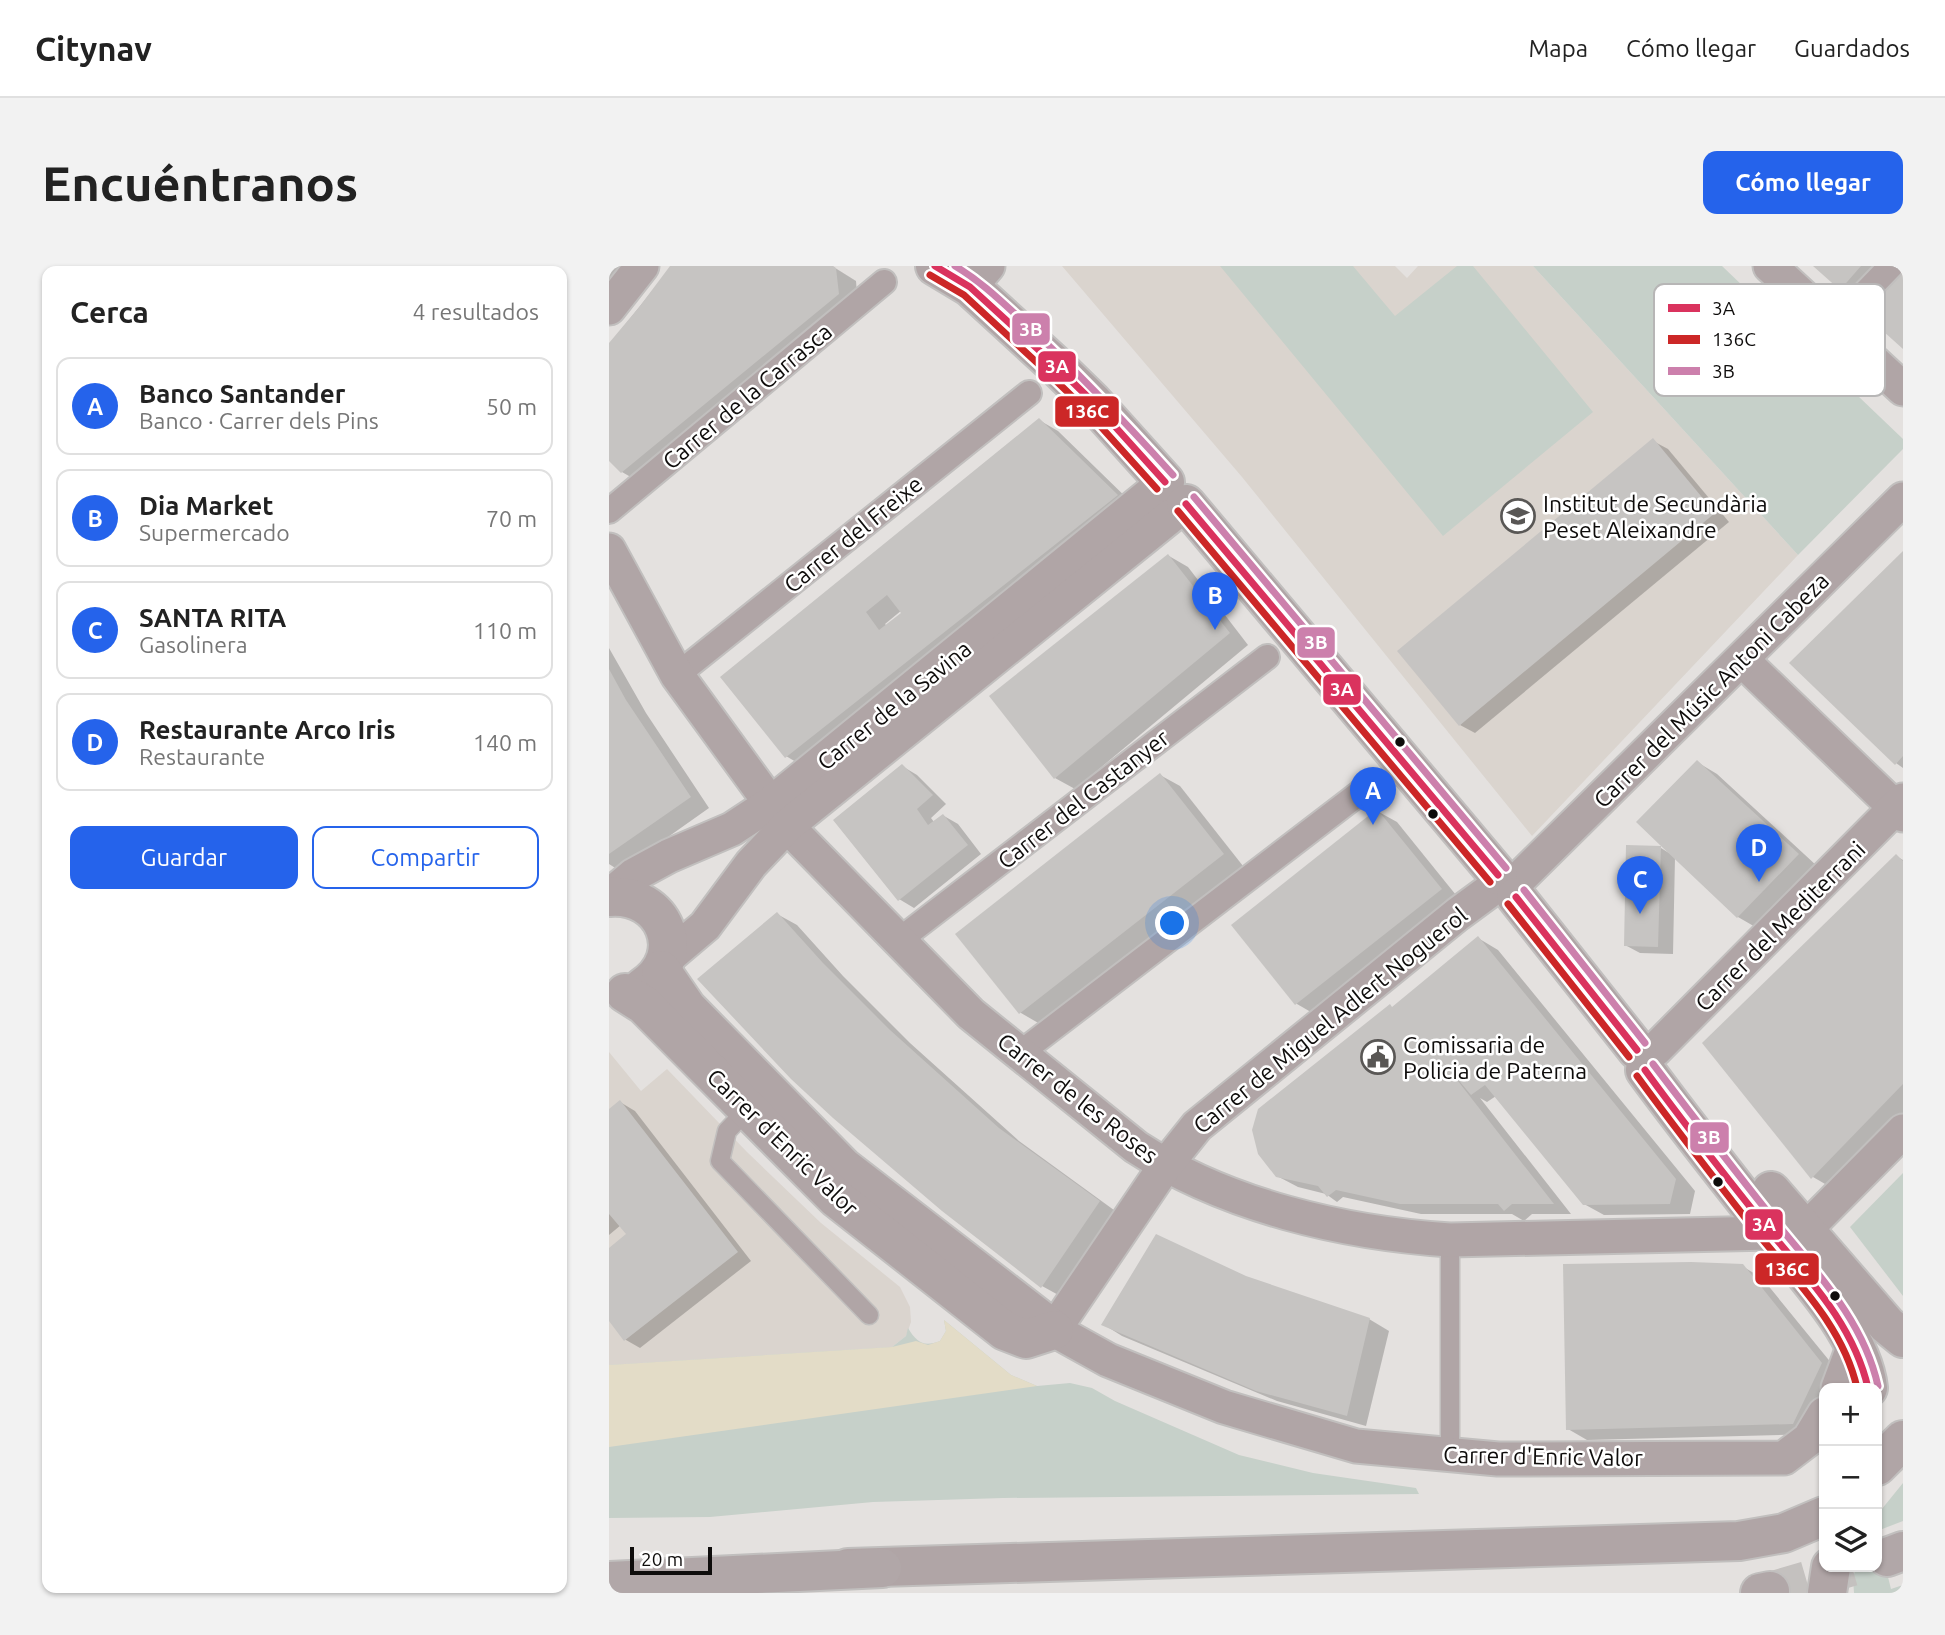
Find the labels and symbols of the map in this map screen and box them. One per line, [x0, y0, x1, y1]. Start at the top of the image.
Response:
legend [1654, 284, 1885, 396]
text: 3A [1712, 297, 1736, 319]
line badge: 3B [1011, 312, 1051, 346]
street label: Carrer de la Carrasca [658, 318, 836, 474]
text: 3B [1019, 318, 1043, 340]
text: 136C [1712, 328, 1756, 350]
line badge: 3A [1037, 350, 1077, 383]
text: 3A [1045, 355, 1070, 377]
text: 3B [1712, 360, 1735, 382]
line badge: 136C [1054, 395, 1120, 428]
text: 136C [1065, 400, 1109, 422]
street label: Carrer del Freixe [779, 471, 927, 597]
place label: Institut de Secundària Peset Aleixandre [1543, 491, 1768, 542]
school or university icon: Institut de Secundària Peset Aleixandre [1499, 497, 1537, 535]
street label: Carrer del Músic Antoni Cabeza [1589, 568, 1833, 812]
pin: B [1192, 572, 1238, 630]
line badge: 3B [1296, 626, 1336, 659]
text: 3B [1304, 631, 1328, 653]
street label: Carrer de la Savina [812, 635, 976, 775]
line badge: 3A [1322, 673, 1362, 706]
text: 3A [1330, 678, 1355, 700]
street label: Carrer del Castanyer [993, 724, 1174, 873]
unlabelled marker [1393, 735, 1407, 749]
pin: A [1350, 767, 1396, 825]
unlabelled marker [1426, 807, 1440, 821]
pin: D [1736, 824, 1782, 882]
street label: Carrer del Mediterrani [1690, 836, 1870, 1016]
pin: C [1617, 856, 1663, 914]
street label: Carrer de Miguel Adlert Noguerol [1188, 902, 1472, 1138]
your location [1155, 906, 1189, 940]
street label: Carrer de les Roses [993, 1028, 1163, 1168]
place label: Comissaria de Policia de Paterna [1403, 1032, 1587, 1083]
public building icon: Comissaria de Policia de Paterna [1359, 1038, 1397, 1076]
street label: Carrer d'Enric Valor [703, 1064, 864, 1221]
line badge: 3B [1689, 1121, 1730, 1154]
text: 3B [1697, 1126, 1721, 1148]
unlabelled marker [1711, 1175, 1725, 1189]
line badge: 3A [1744, 1208, 1784, 1241]
text: 3A [1752, 1213, 1777, 1235]
line badge: 136C [1754, 1252, 1820, 1286]
text: 136C [1765, 1258, 1809, 1280]
unlabelled marker [1828, 1289, 1842, 1303]
street label: Carrer d'Enric Valor [1443, 1442, 1643, 1470]
scale bar [630, 1544, 712, 1576]

